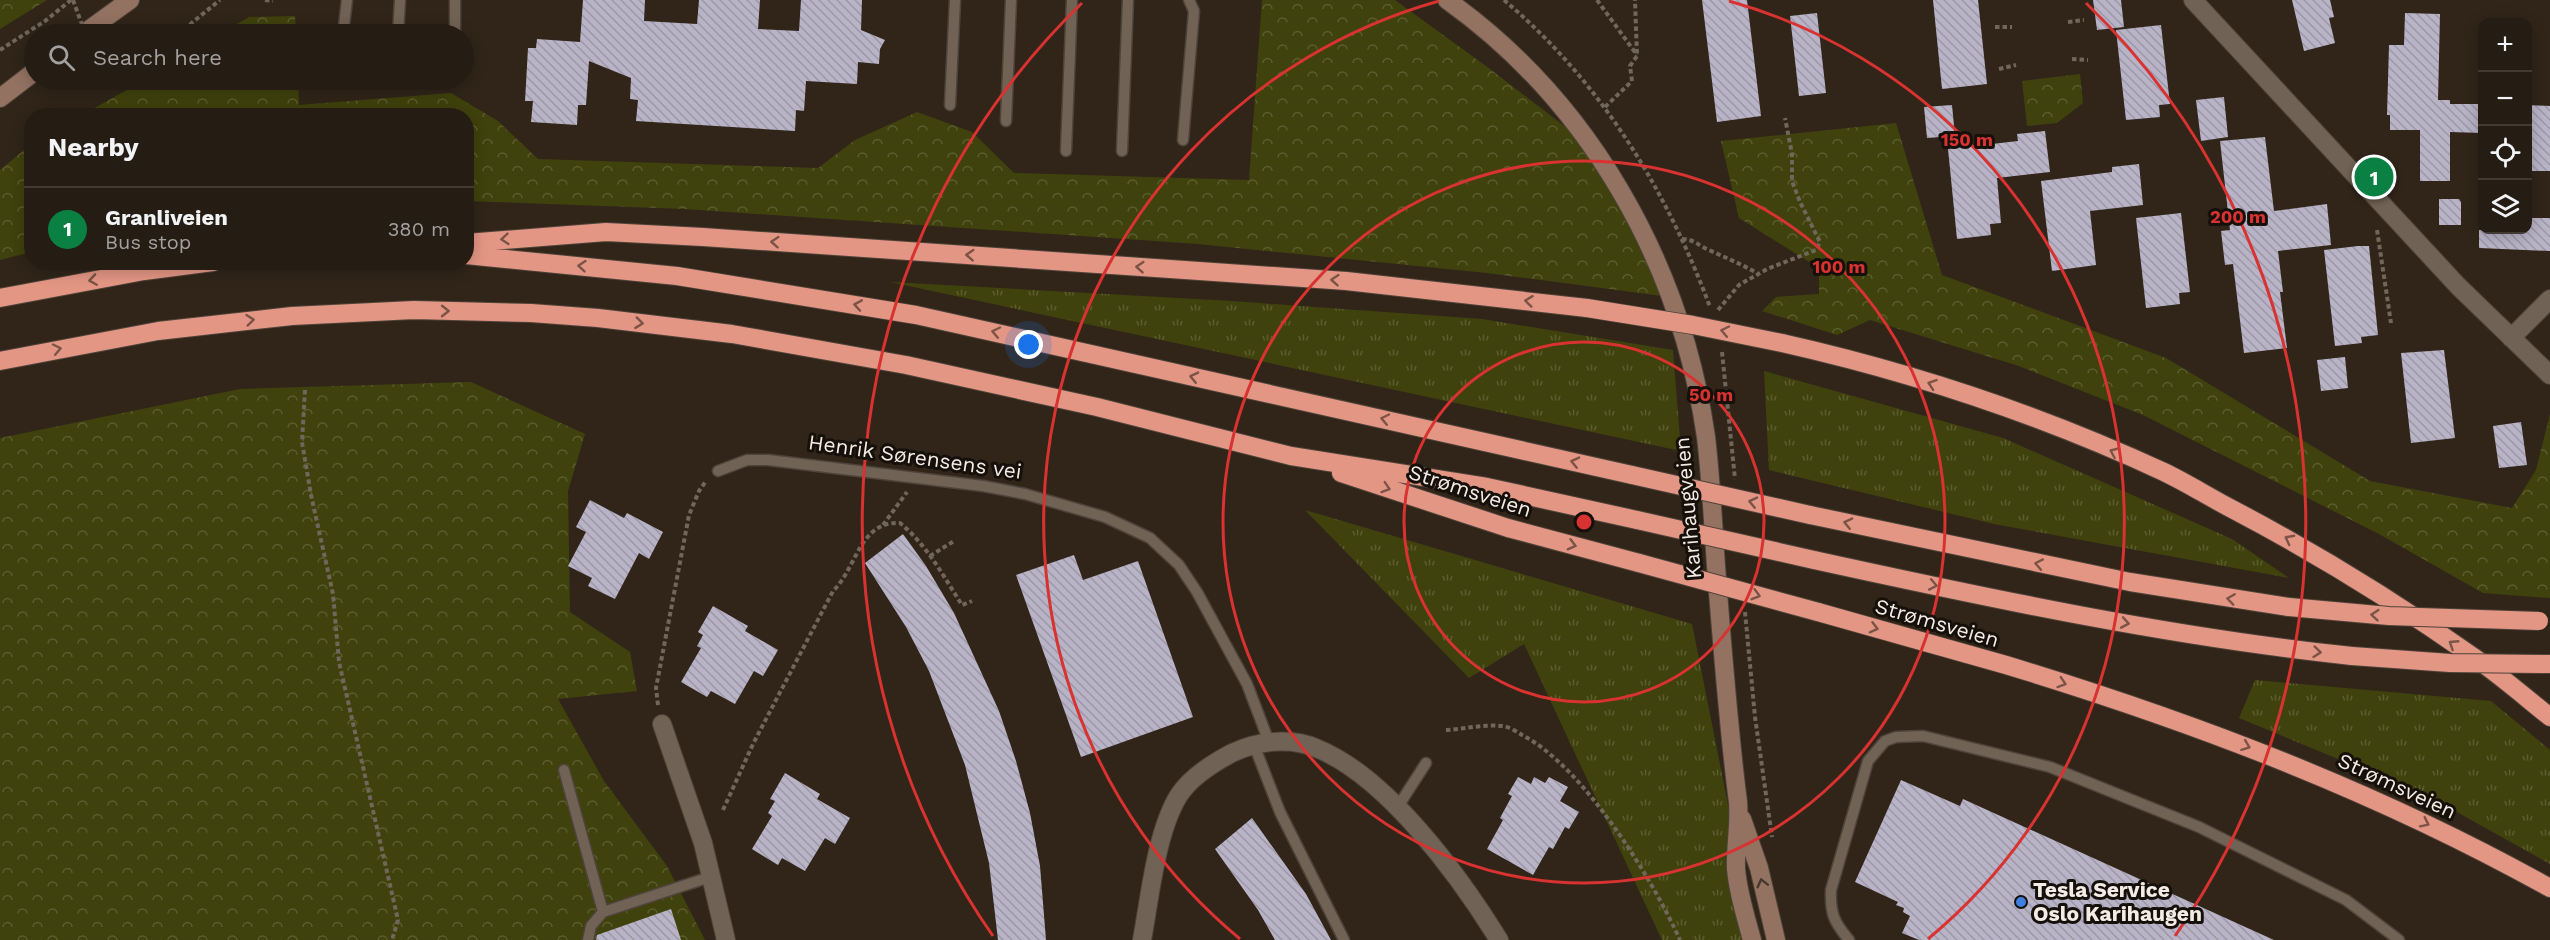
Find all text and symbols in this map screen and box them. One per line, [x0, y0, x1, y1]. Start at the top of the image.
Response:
map controls [2478, 18, 2532, 234]
button: + [2478, 18, 2532, 72]
search box [24, 24, 474, 90]
icon: search [45, 41, 78, 74]
text: Search here [93, 45, 222, 70]
button: − [2478, 72, 2532, 126]
button: locate [2478, 126, 2532, 180]
text: 150 m [1941, 129, 1993, 150]
text: Nearby [48, 132, 139, 162]
pin: 1 [2354, 154, 2394, 200]
button: layers [2478, 180, 2532, 234]
text: Granliveien [105, 205, 228, 230]
text: 200 m [2210, 206, 2266, 227]
text: 1 [63, 217, 72, 241]
text: 380 m [388, 217, 450, 241]
text: Bus stop [105, 230, 191, 254]
one-way arrow [501, 232, 510, 245]
one-way arrow [771, 236, 780, 249]
one-way arrow [965, 249, 974, 262]
text: 100 m [1812, 256, 1866, 277]
one-way arrow [578, 260, 587, 273]
one-way arrow [1136, 260, 1145, 273]
one-way arrow [88, 273, 98, 286]
one-way arrow [1330, 274, 1340, 287]
one-way arrow [1524, 295, 1533, 307]
one-way arrow [854, 299, 864, 312]
one-way arrow [440, 305, 449, 317]
one-way arrow [245, 314, 254, 327]
one-way arrow [635, 316, 644, 329]
one-way arrow [991, 326, 1001, 339]
one-way arrow [1720, 326, 1730, 339]
your location [1014, 330, 1043, 359]
one-way arrow [52, 343, 62, 356]
one-way arrow [1190, 371, 1200, 384]
one-way arrow [1927, 378, 1938, 391]
text: 50 m [1689, 384, 1733, 405]
one-way arrow [1380, 414, 1390, 427]
street label: Henrik Sørensens vei [807, 429, 1023, 484]
street label: Karihaugveien [1669, 436, 1706, 580]
one-way arrow [2110, 447, 2121, 459]
one-way arrow [1570, 456, 1580, 469]
street label: Strømsveien [1406, 459, 1535, 522]
one-way arrow [1380, 480, 1391, 493]
one-way arrow [1748, 496, 1758, 509]
centre of rings [1574, 512, 1594, 532]
one-way arrow [1843, 518, 1853, 531]
one-way arrow [2284, 535, 2295, 546]
one-way arrow [1567, 538, 1577, 550]
one-way arrow [2034, 558, 2044, 571]
one-way arrow [1928, 578, 1938, 591]
one-way arrow [1750, 588, 1760, 600]
street label: Strømsveien [1872, 593, 2002, 652]
one-way arrow [2226, 593, 2235, 605]
one-way arrow [2371, 609, 2380, 622]
one-way arrow [2119, 616, 2129, 629]
one-way arrow [1869, 621, 1879, 634]
one-way arrow [2449, 639, 2459, 651]
one-way arrow [2313, 645, 2322, 658]
one-way arrow [2056, 676, 2067, 688]
one-way arrow [2240, 739, 2251, 752]
street label: Strømsveien [2334, 747, 2460, 824]
one-way arrow [2419, 815, 2430, 827]
place label: Tesla Service Oslo Karihaugen [2033, 877, 2202, 926]
one-way arrow [1757, 878, 1770, 888]
marker: Tesla Service Oslo Karihaugen [2014, 895, 2028, 909]

